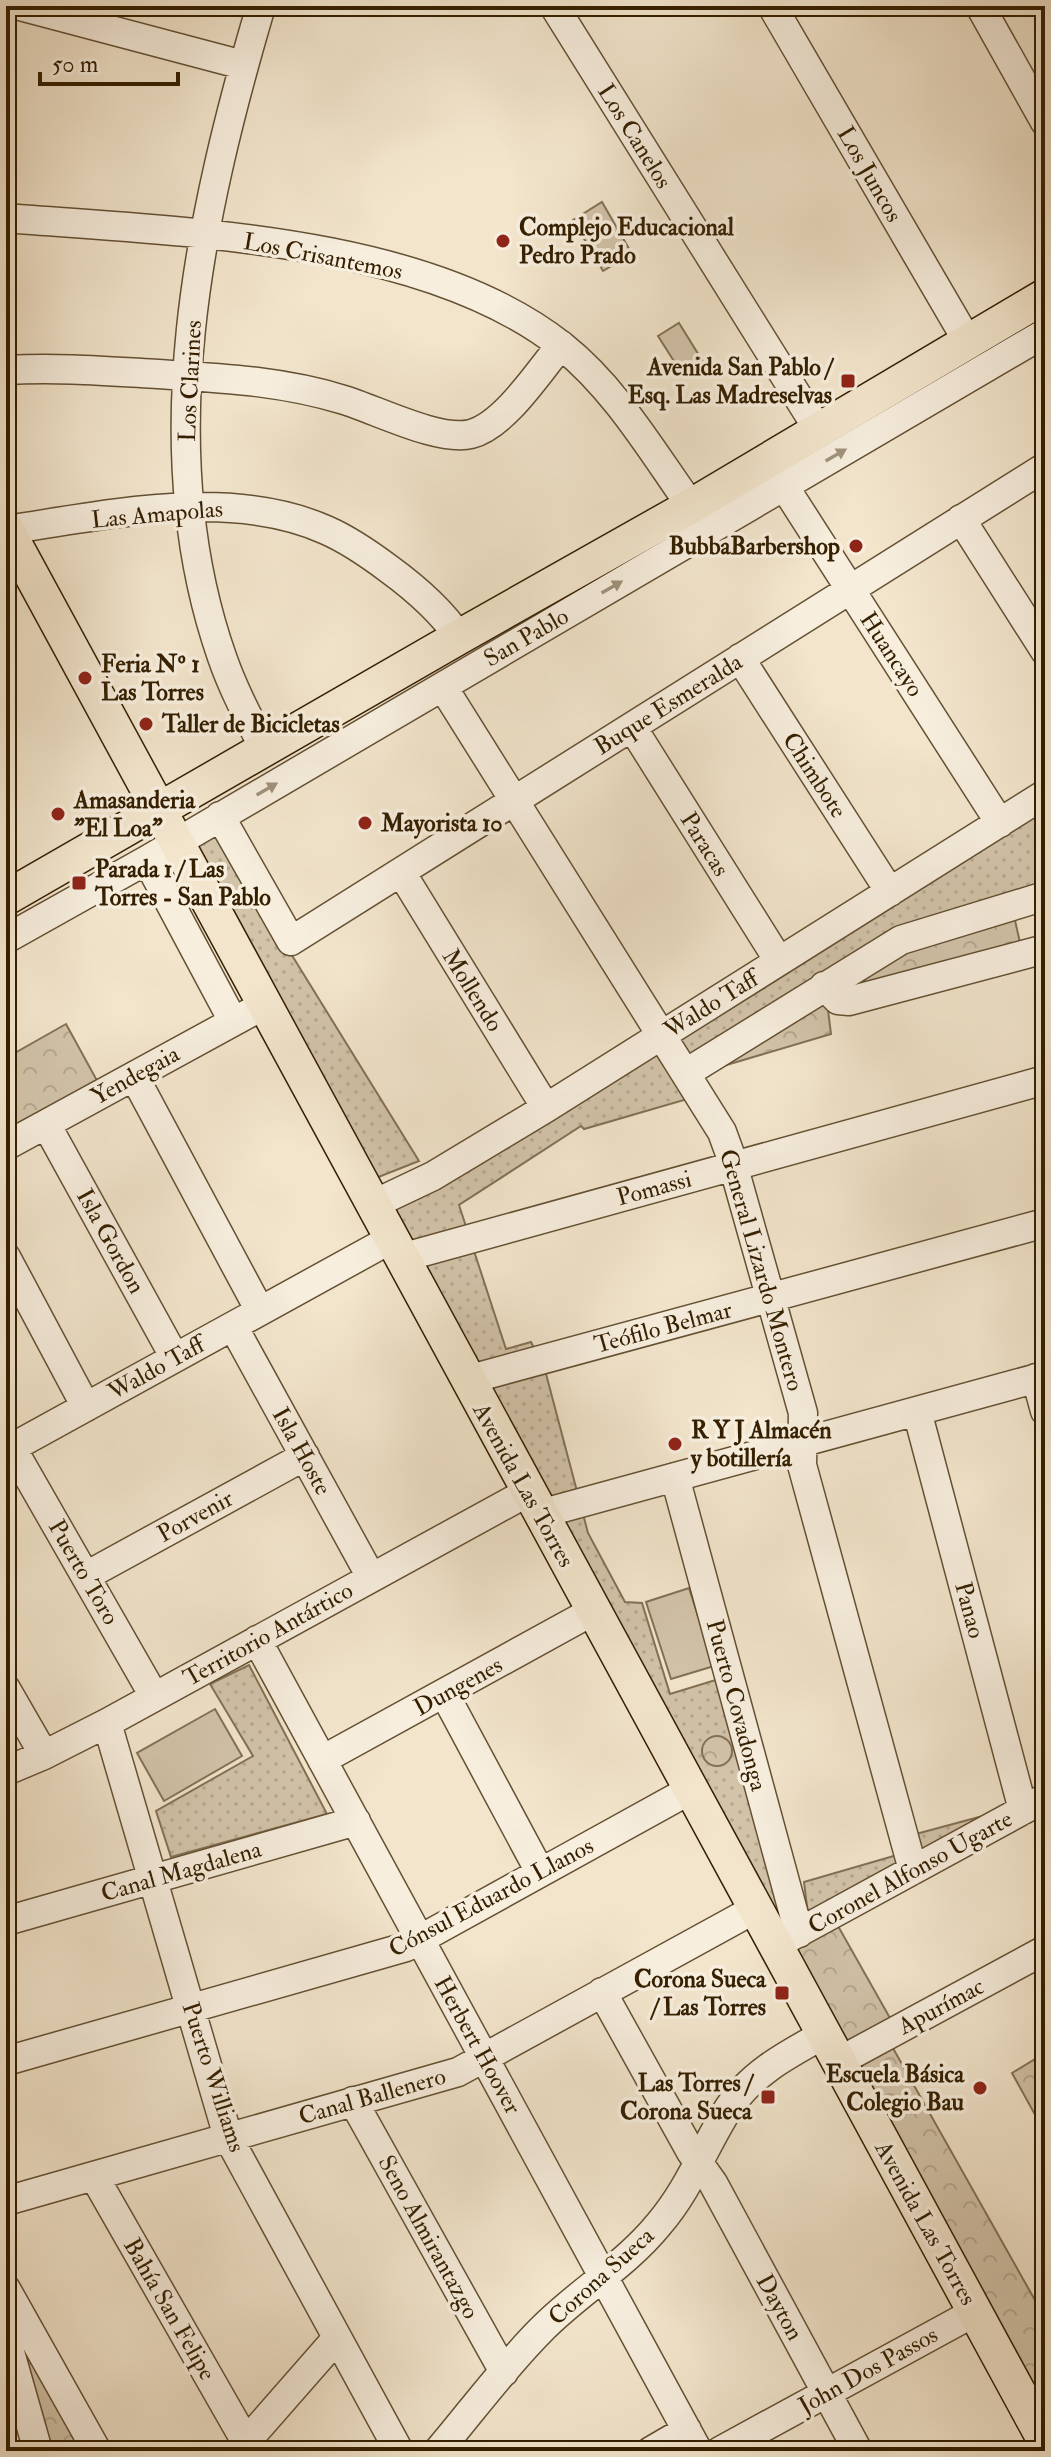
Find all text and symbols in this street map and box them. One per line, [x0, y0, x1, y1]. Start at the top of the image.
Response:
scale bar [40, 36, 178, 86]
text: 50 m [52, 49, 99, 80]
street label: Los Canelos [590, 78, 679, 194]
street label: Los Juncos [830, 121, 909, 228]
place label: Complejo Educacional Pedro Prado [519, 212, 735, 271]
street label: Los Crisantemos [241, 226, 405, 287]
marker: Complejo Educacional Pedro Prado [494, 232, 512, 250]
street label: Los Clarines [172, 319, 209, 443]
place label: Avenida San Pablo / Esq. Las Madreselvas [627, 352, 835, 411]
marker: Avenida San Pablo / Esq. Las Madreselvas [839, 372, 857, 390]
one-way arrow [825, 449, 847, 463]
street label: Las Amapolas [90, 493, 224, 536]
place label: BubbaBarbershop [669, 531, 840, 562]
marker: BubbaBarbershop [847, 537, 865, 555]
one-way arrow [601, 580, 623, 594]
street label: San Pablo [478, 601, 574, 674]
street label: Huancayo [853, 606, 931, 703]
street label: Buque Esmeralda [589, 646, 749, 762]
place label: Feria Nº 1 Las Torres [101, 649, 204, 708]
marker: Feria Nº 1 Las Torres [76, 669, 94, 687]
place label: Taller de Bicicletas [161, 709, 340, 740]
marker: Taller de Bicicletas [137, 715, 155, 733]
street label: Chimbote [775, 726, 854, 824]
one-way arrow [256, 782, 278, 796]
place label: Amasanderia "El Loa" [73, 785, 196, 844]
marker: Amasanderia "El Loa" [49, 805, 67, 823]
street label: Paracas [673, 806, 736, 882]
place label: Mayorista 10 [380, 808, 503, 839]
marker: Mayorista 10 [356, 814, 374, 832]
place label: Parada 1 / Las Torres - San Pablo [94, 854, 271, 913]
marker: Parada 1 / Las Torres - San Pablo [70, 874, 88, 892]
street label: Mollendo [435, 943, 510, 1038]
street label: Waldo Taff [658, 961, 768, 1046]
street label: Yendegaia [86, 1038, 186, 1112]
street label: General Lizardo Montero [712, 1146, 811, 1395]
street label: Pomassi [613, 1164, 695, 1213]
street label: Isla Gordon [69, 1183, 152, 1299]
street label: Teófilo Belmar [591, 1294, 736, 1361]
street label: Waldo Taff [102, 1327, 214, 1408]
street label: Avenida Las Torres [465, 1397, 582, 1573]
street label: Isla Hoste [265, 1402, 338, 1501]
place label: R Y J Almacén y botillería [690, 1415, 832, 1474]
marker: R Y J Almacén y botillería [666, 1435, 684, 1453]
street label: Porvenir [152, 1483, 239, 1550]
street label: Puerto Toro [41, 1514, 126, 1630]
street label: Territorio Antártico [178, 1575, 359, 1694]
street label: Panao [947, 1579, 992, 1642]
street label: Puerto Covadonga [699, 1616, 775, 1795]
street label: Dungenes [408, 1649, 508, 1723]
street label: Coronel Alfonso Ugarte [803, 1803, 1018, 1941]
street label: Cónsul Eduardo Llanos [384, 1830, 599, 1965]
street label: Canal Magdalena [97, 1833, 266, 1909]
place label: Corona Sueca / Las Torres [634, 1964, 767, 2023]
street label: Herbert Hoover [427, 1971, 528, 2120]
street label: Apurímac [892, 1971, 990, 2042]
marker: Corona Sueca / Las Torres [773, 1984, 791, 2002]
street label: Puerto Williams [175, 1998, 252, 2156]
place label: Escuela Básica Colegio Bau [826, 2059, 965, 2118]
street label: Canal Ballenero [295, 2061, 449, 2132]
place label: Las Torres / Corona Sueca [620, 2068, 755, 2127]
marker: Escuela Básica Colegio Bau [971, 2079, 989, 2097]
marker: Las Torres / Corona Sueca [759, 2088, 777, 2106]
street label: Avenida Las Torres [867, 2135, 984, 2311]
street label: Seno Almirantazgo [371, 2150, 486, 2325]
street label: Corona Sueca [542, 2220, 662, 2332]
street label: Bahía San Felipe [116, 2233, 223, 2386]
street label: Dayton [749, 2269, 810, 2346]
street label: John Dos Passos [792, 2319, 943, 2422]

